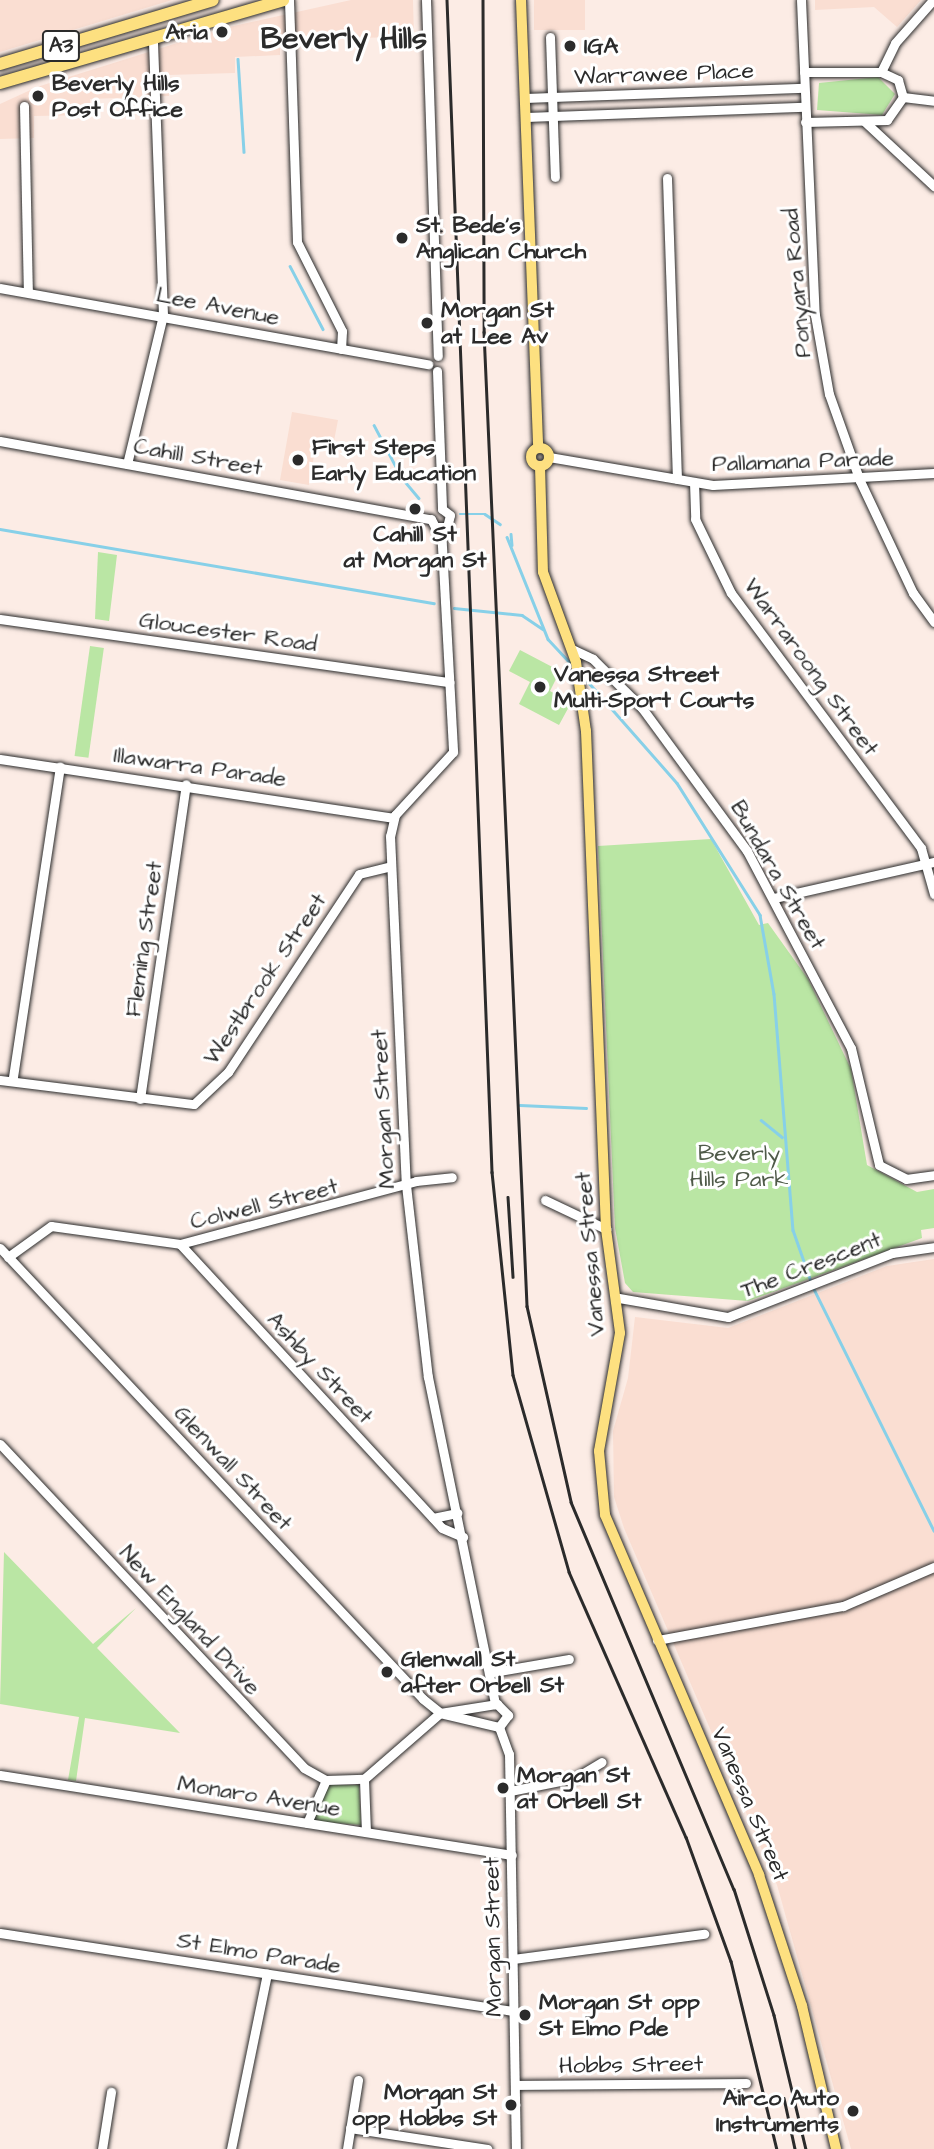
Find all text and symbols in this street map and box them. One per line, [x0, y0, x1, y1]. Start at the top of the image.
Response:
place label: Aria [165, 18, 208, 46]
district label: Beverly Hills [261, 21, 427, 57]
marker: Aria [214, 24, 230, 40]
road number: A3 [42, 28, 80, 64]
place label: IGA [584, 32, 618, 60]
marker: IGA [562, 38, 578, 54]
street label: Warrawee Place [574, 57, 754, 91]
place label: Beverly Hills Post Office [52, 69, 183, 123]
marker: Beverly Hills Post Office [30, 88, 46, 104]
street label: Ponyara Road [777, 207, 817, 359]
place label: St. Bede's Anglican Church [416, 211, 586, 265]
marker: St. Bede's Anglican Church [394, 230, 410, 246]
street label: Lee Avenue [154, 281, 282, 331]
place label: Morgan St at Lee Av [441, 296, 554, 350]
marker: Morgan St at Lee Av [419, 315, 435, 331]
street label: Cahill Street [131, 432, 265, 482]
place label: First Steps Early Education [312, 433, 476, 487]
street label: Pallamana Parade [711, 444, 895, 478]
marker: First Steps Early Education [290, 452, 306, 468]
marker: Cahill St at Morgan St [407, 501, 423, 517]
place label: Cahill St at Morgan St [343, 520, 487, 574]
street label: Warraroong Street [737, 573, 885, 761]
street label: Gloucester Road [137, 606, 319, 658]
place label: Vanessa Street Multi-Sport Courts [554, 660, 754, 714]
marker: Vanessa Street Multi-Sport Courts [532, 679, 548, 695]
street label: Illawarra Parade [112, 741, 288, 793]
street label: Bundara Street [724, 796, 832, 954]
street label: Fleming Street [119, 859, 169, 1019]
street label: Westbrook Street [197, 888, 333, 1070]
street label: Morgan Street [365, 1028, 401, 1190]
park label: Beverly Hills Park [690, 1139, 788, 1193]
street label: Vanessa Street [569, 1171, 611, 1337]
street label: Colwell Street [187, 1172, 341, 1236]
street label: The Crescent [737, 1226, 885, 1304]
street label: Ashby Street [261, 1306, 379, 1430]
street label: Glenwall Street [168, 1400, 298, 1536]
street label: New England Drive [113, 1539, 267, 1701]
place label: Glenwall St after Orbell St [401, 1645, 564, 1699]
marker: Glenwall St after Orbell St [379, 1664, 395, 1680]
street label: Vanessa Street [705, 1723, 795, 1885]
place label: Morgan St at Orbell St [517, 1761, 641, 1815]
street label: Monaro Avenue [175, 1769, 343, 1823]
marker: Morgan St at Orbell St [495, 1780, 511, 1796]
street label: Morgan Street [478, 1857, 508, 2017]
street label: St Elmo Parade [175, 1926, 343, 1980]
place label: Morgan St opp St Elmo Pde [539, 1988, 700, 2042]
marker: Morgan St opp St Elmo Pde [517, 2007, 533, 2023]
street label: Hobbs Street [559, 2050, 703, 2080]
place label: Morgan St opp Hobbs St [352, 2078, 497, 2132]
place label: Airco Auto Instruments [716, 2084, 839, 2138]
marker: Morgan St opp Hobbs St [503, 2097, 519, 2113]
marker: Airco Auto Instruments [845, 2103, 861, 2119]

